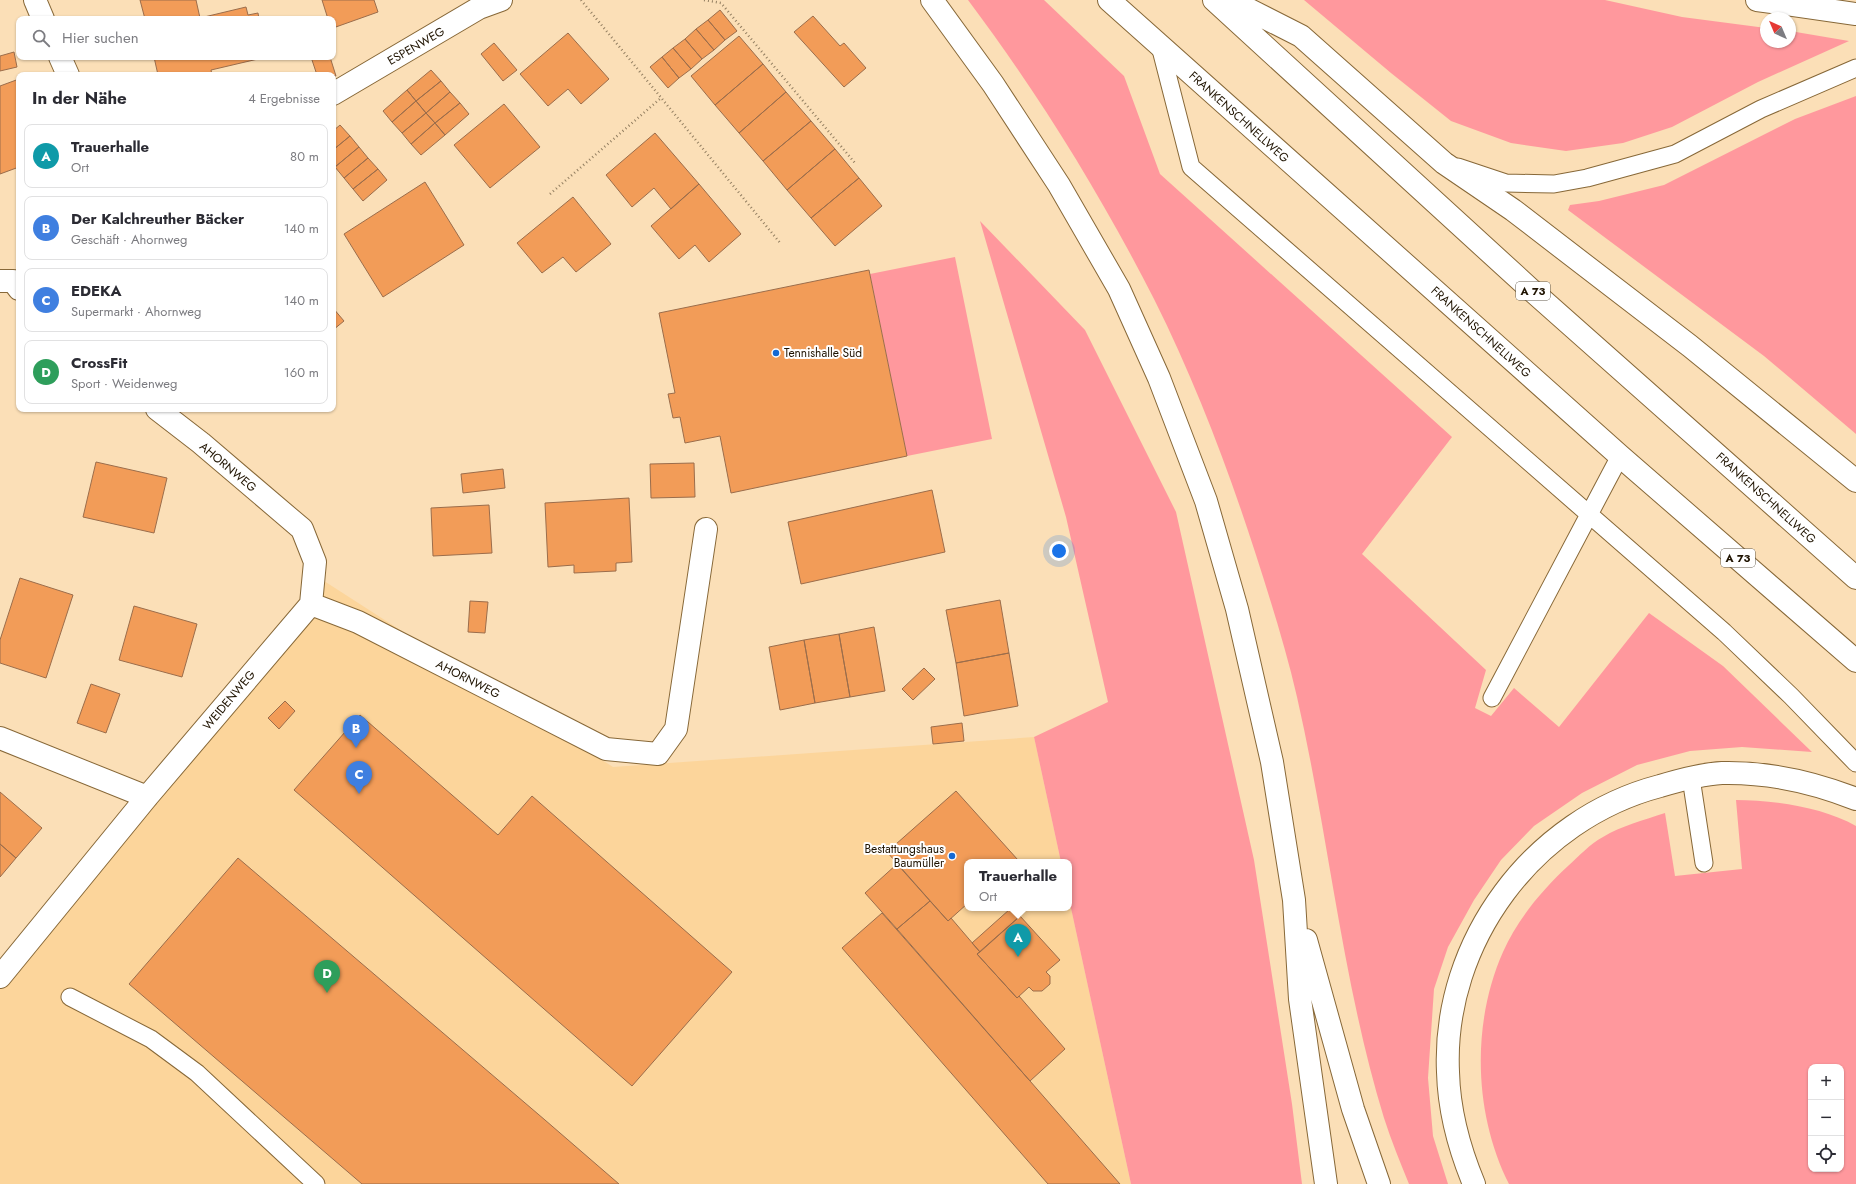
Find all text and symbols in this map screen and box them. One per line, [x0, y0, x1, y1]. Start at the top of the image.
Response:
north arrow [1760, 12, 1796, 48]
search box [16, 16, 336, 60]
street label: ESPENWEG [384, 22, 448, 70]
icon: search [30, 27, 52, 49]
text: Hier suchen [62, 27, 139, 49]
street label: FRANKENSCHNELLWEG [1185, 67, 1293, 167]
text: In der Nähe [32, 86, 127, 110]
text: 4 Ergebnisse [248, 89, 320, 108]
text: Trauerhalle [71, 136, 149, 158]
text: A [41, 147, 51, 166]
text: 80 m [290, 147, 319, 166]
text: Ort [71, 158, 89, 177]
text: Der Kalchreuther Bäcker [71, 208, 244, 230]
text: B [42, 219, 50, 238]
text: 140 m [284, 219, 319, 238]
text: Geschäft · Ahornweg [71, 230, 187, 249]
text: EDEKA [71, 280, 122, 302]
street label: FRANKENSCHNELLWEG [1427, 282, 1535, 382]
road number: A 73 [1516, 282, 1550, 300]
text: C [41, 291, 51, 310]
text: 140 m [284, 291, 319, 310]
text: Supermarkt · Ahornweg [71, 302, 201, 321]
place label: Tennishalle Süd [784, 344, 862, 362]
marker: Tennishalle Süd [771, 348, 781, 358]
text: CrossFit [71, 352, 127, 374]
text: D [41, 363, 51, 382]
text: 160 m [284, 363, 319, 382]
text: Sport · Weidenweg [71, 374, 177, 393]
street label: AHORNWEG [195, 438, 261, 496]
street label: FRANKENSCHNELLWEG [1712, 448, 1820, 548]
your location [1049, 541, 1069, 561]
road number: A 73 [1721, 549, 1755, 567]
street label: AHORNWEG [433, 655, 503, 703]
street label: WEIDENWEG [199, 666, 259, 734]
pin: B [343, 715, 369, 748]
pin: C [346, 761, 372, 794]
place label: Bestattungshaus Baumüller [864, 840, 945, 872]
marker: Bestattungshaus Baumüller [947, 851, 957, 861]
popup [964, 859, 1072, 911]
text: Trauerhalle [979, 865, 1057, 887]
text: Ort [979, 887, 997, 906]
pin: A [1005, 924, 1031, 957]
pin: D [314, 960, 340, 993]
map controls [1808, 1064, 1844, 1172]
button: + [1808, 1064, 1844, 1100]
button: − [1808, 1100, 1844, 1136]
button: locate [1808, 1136, 1844, 1172]

